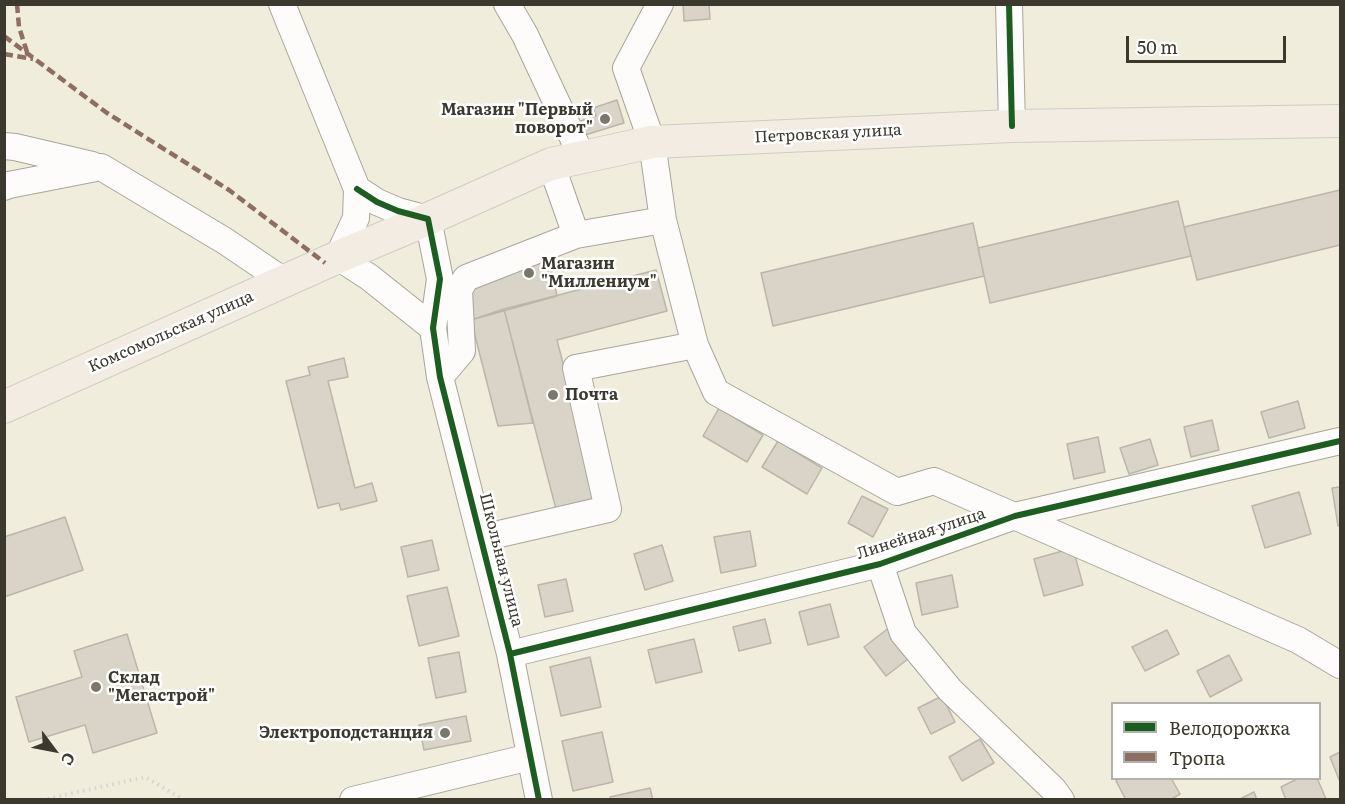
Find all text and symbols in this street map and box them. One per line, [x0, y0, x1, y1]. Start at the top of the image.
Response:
scale bar [1129, 24, 1290, 62]
text: 50 m [1137, 33, 1178, 60]
place label: Магазин "Первый поворот" [441, 100, 593, 138]
marker: Магазин "Первый поворот" [598, 112, 612, 126]
street label: Петровская улица [754, 121, 902, 147]
place label: Магазин "Миллениум" [541, 254, 657, 292]
marker: Магазин "Миллениум" [522, 266, 536, 280]
street label: Комсомольская улица [86, 287, 256, 377]
place label: Почта [565, 385, 618, 405]
marker: Почта [546, 388, 560, 402]
street label: Школьная улица [475, 491, 527, 629]
street label: Линейная улица [854, 504, 988, 564]
place label: Склад "Мегастрой" [108, 668, 215, 706]
marker: Склад "Мегастрой" [89, 680, 103, 694]
legend [1111, 702, 1321, 780]
text: Велодорожка [1169, 714, 1290, 741]
north arrow [24, 720, 84, 780]
place label: Электроподстанция [259, 723, 433, 743]
marker: Электроподстанция [438, 726, 452, 740]
text: Тропа [1169, 744, 1225, 771]
text: С [56, 748, 82, 771]

